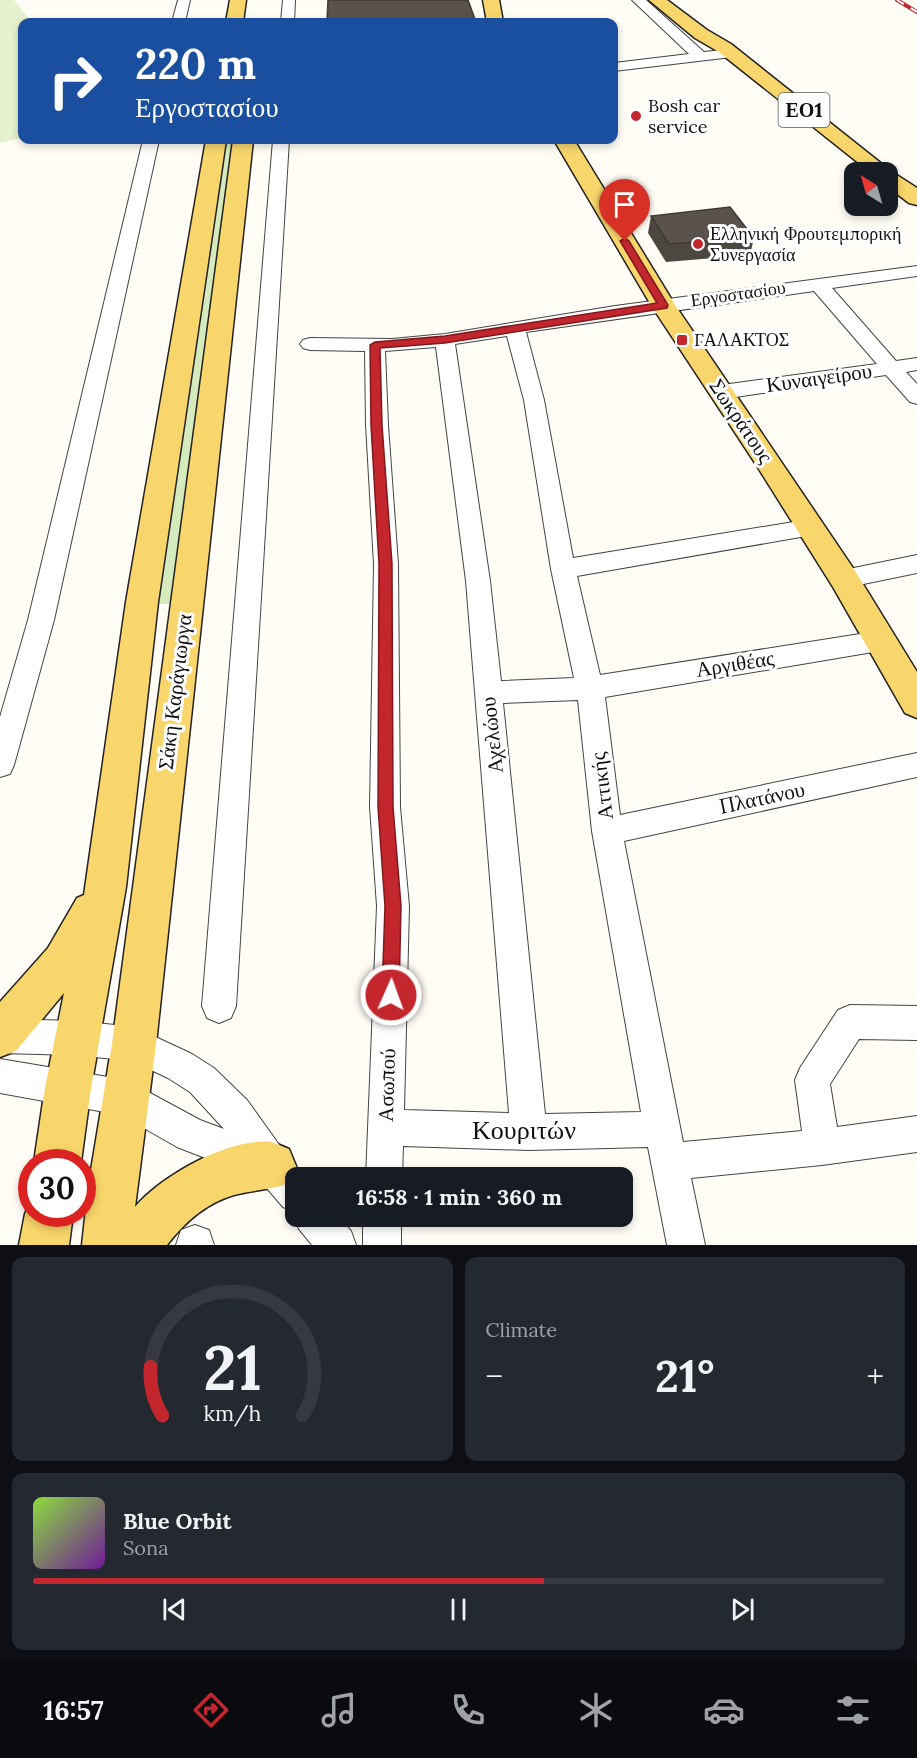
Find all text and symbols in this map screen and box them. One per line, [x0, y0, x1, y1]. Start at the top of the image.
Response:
text: 220 m [135, 37, 256, 91]
icon: right [36, 42, 114, 120]
text: Εργοστασίου [135, 90, 279, 124]
road number: ΕΟ1 [778, 93, 830, 127]
place label: Bosh car service [648, 94, 720, 138]
marker: Bosh car service [629, 109, 643, 123]
north arrow [844, 162, 898, 216]
map controls [844, 162, 898, 216]
pin [599, 179, 650, 241]
icon: arrive [608, 188, 641, 221]
place label: Ελληνική Φρουτεμπορική Συνεργασία [710, 222, 902, 266]
marker: Ελληνική Φρουτεμπορική Συνεργασία [691, 237, 705, 251]
street label: Εργοστασίου [689, 275, 787, 312]
place label: ΓΑΛΑΚΤΟΣ [694, 328, 789, 351]
marker: ΓΑΛΑΚΤΟΣ [675, 333, 689, 347]
street label: Κυναιγείρου [764, 357, 874, 398]
street label: Σωκράτους [703, 373, 780, 469]
street label: Σάκη Καράγιωργα [152, 613, 197, 771]
street label: Αργιθέας [694, 644, 777, 683]
street label: Αχελώου [474, 695, 509, 775]
street label: Αττικής [584, 750, 619, 821]
street label: Πλατάνου [717, 775, 807, 820]
position arrow [359, 963, 423, 1027]
street label: Ασωπού [372, 1048, 401, 1122]
street label: Κουριτών [472, 1113, 576, 1146]
speed limit sign: 30 [18, 1149, 96, 1227]
text: 16:58 · 1 min · 360 m [356, 1183, 562, 1211]
text: Climate [486, 1317, 557, 1342]
text: 21 [203, 1327, 262, 1407]
text: 21° [655, 1347, 714, 1404]
text: − [486, 1355, 503, 1397]
text: + [866, 1355, 884, 1397]
text: km/h [203, 1399, 261, 1427]
text: Blue Orbit [123, 1507, 231, 1535]
text: Sona [123, 1535, 169, 1560]
icon: previous [158, 1593, 191, 1626]
icon: pause [442, 1593, 475, 1626]
icon: next [726, 1593, 759, 1626]
icon: directions [190, 1689, 232, 1731]
icon: music [318, 1689, 360, 1731]
icon: phone [447, 1689, 489, 1731]
icon: climate [575, 1689, 617, 1731]
icon: car [703, 1689, 745, 1731]
icon: filters [832, 1689, 874, 1731]
text: 16:57 [43, 1693, 104, 1727]

